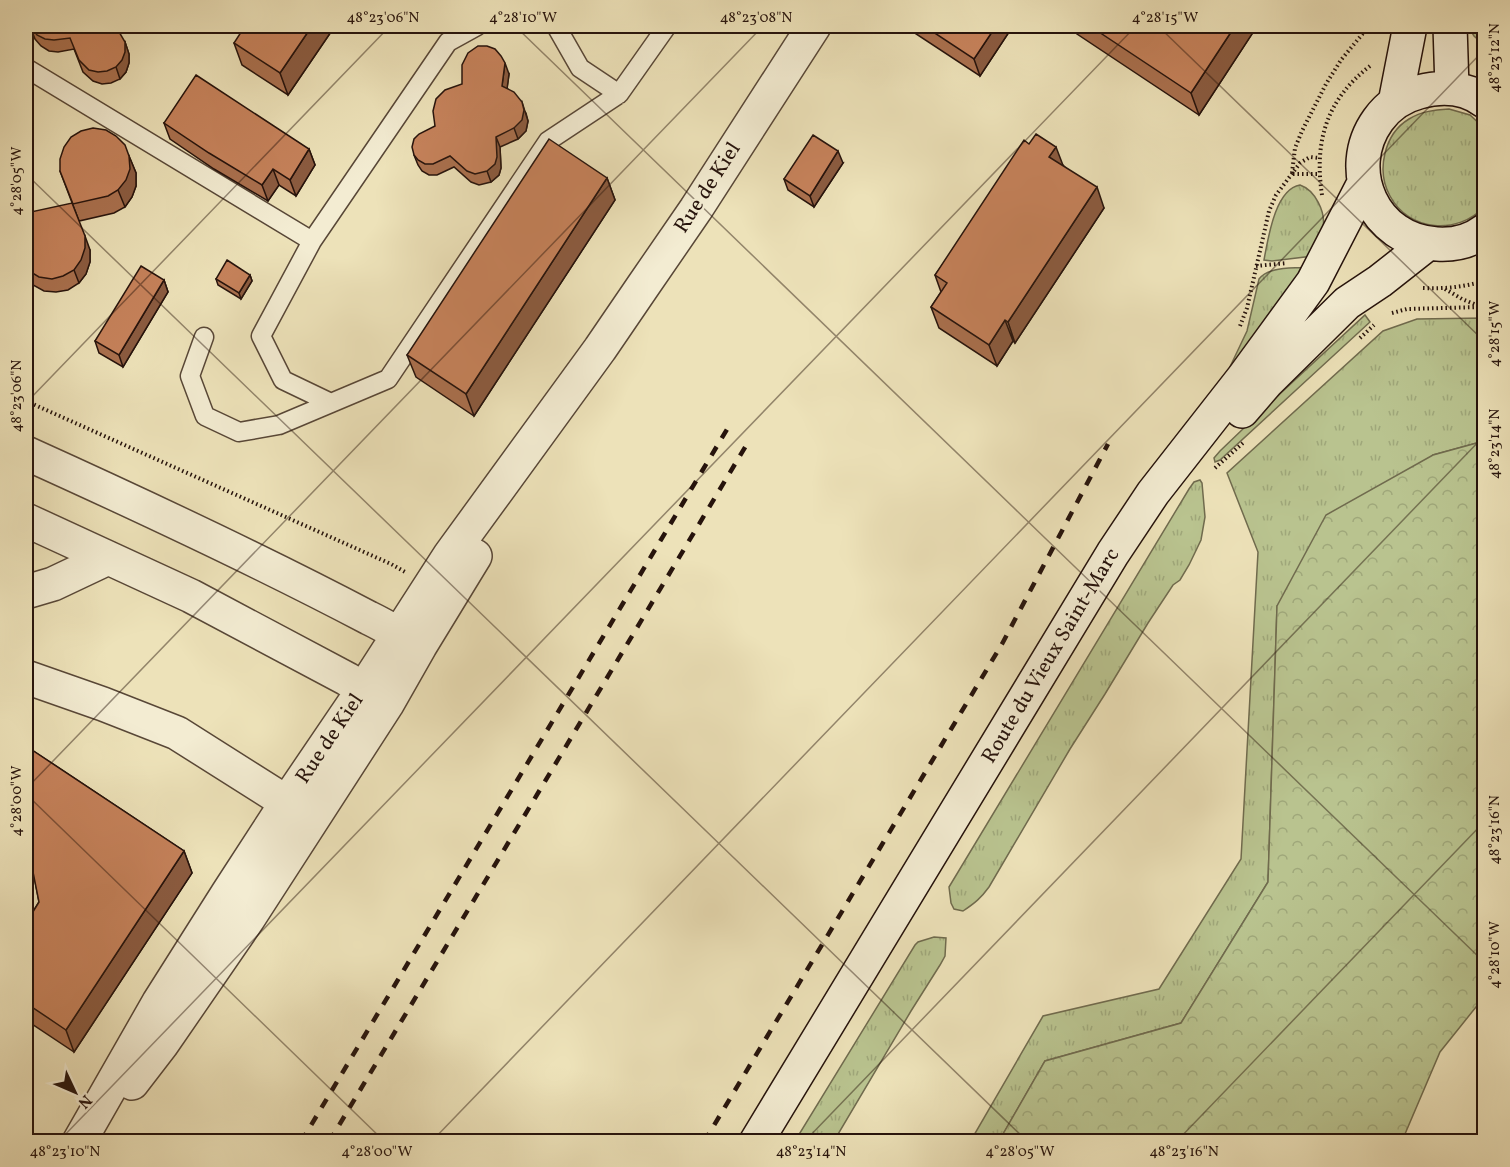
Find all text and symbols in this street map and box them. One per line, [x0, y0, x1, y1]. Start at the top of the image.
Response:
text: 48°23'06"N [347, 8, 419, 29]
text: 4°28'10"W [489, 8, 557, 29]
text: 48°23'08"N [720, 8, 792, 29]
text: 4°28'15"W [1132, 8, 1198, 29]
text: 48°23'12"N [1485, 23, 1506, 93]
street label: Rue de Kiel [668, 137, 748, 239]
text: 4°28'05"W [7, 146, 28, 216]
text: 4°28'15"W [1485, 301, 1506, 367]
text: 48°23'06"N [7, 360, 28, 432]
text: 48°23'14"N [1485, 409, 1506, 479]
street label: Route du Vieux Saint-Marc [975, 543, 1127, 769]
street label: Rue de Kiel [289, 688, 371, 790]
text: 4°28'00"W [7, 765, 28, 837]
text: 48°23'16"N [1485, 795, 1506, 865]
text: 4°28'10"W [1485, 921, 1506, 989]
north arrow [45, 1062, 105, 1122]
text: N [72, 1089, 96, 1113]
text: 48°23'10"N [30, 1142, 100, 1163]
text: 4°28'00"W [341, 1142, 413, 1163]
text: 48°23'14"N [776, 1142, 846, 1163]
text: 4°28'05"W [985, 1142, 1055, 1163]
text: 48°23'16"N [1149, 1142, 1219, 1163]

